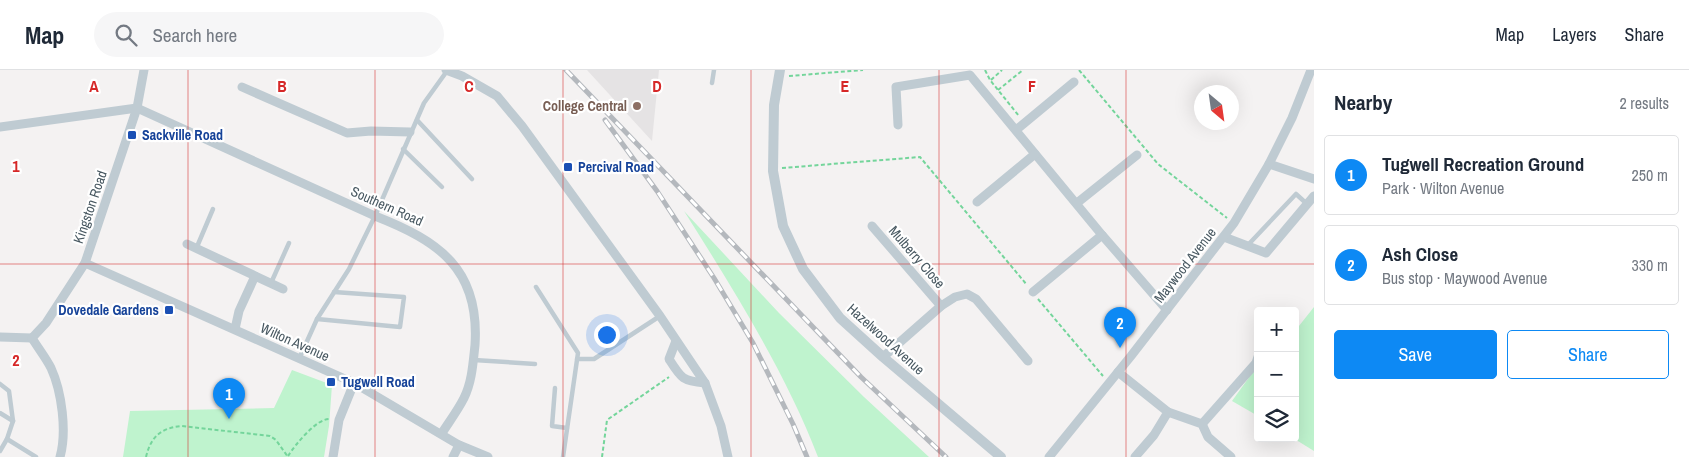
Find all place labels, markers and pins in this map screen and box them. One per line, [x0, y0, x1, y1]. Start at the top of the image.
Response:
place label: College Central [543, 97, 627, 115]
marker: College Central [631, 100, 643, 112]
place label: Sackville Road [142, 126, 223, 144]
marker: Sackville Road [126, 129, 138, 141]
place label: Percival Road [578, 158, 654, 176]
marker: Percival Road [562, 161, 574, 173]
place label: Dovedale Gardens [58, 301, 159, 319]
marker: Dovedale Gardens [163, 304, 175, 316]
pin: 2 [1104, 307, 1136, 348]
place label: Tugwell Road [341, 373, 415, 391]
marker: Tugwell Road [325, 376, 337, 388]
pin: 1 [213, 378, 245, 419]

